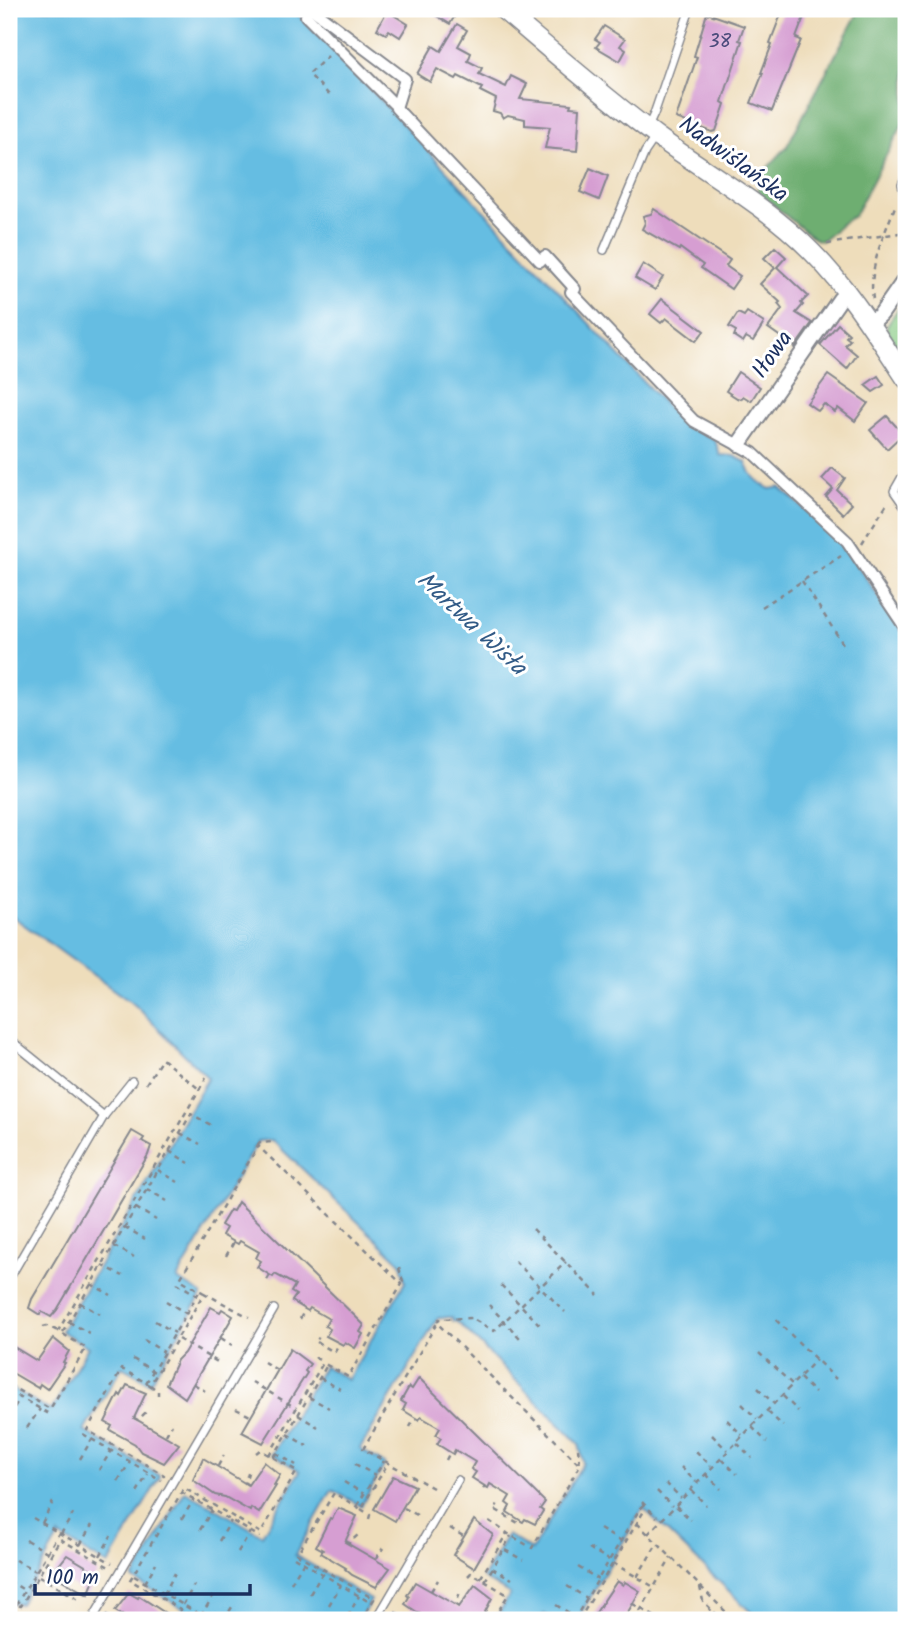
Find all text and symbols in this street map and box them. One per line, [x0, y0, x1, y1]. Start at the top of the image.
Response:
house number: 38 [709, 27, 732, 57]
street label: Nadwiślańska [670, 108, 796, 212]
street label: Iłowa [743, 323, 803, 387]
water label: Martwa Wisła [407, 562, 536, 687]
scale bar [35, 1552, 250, 1596]
text: 100 m [46, 1562, 99, 1595]

